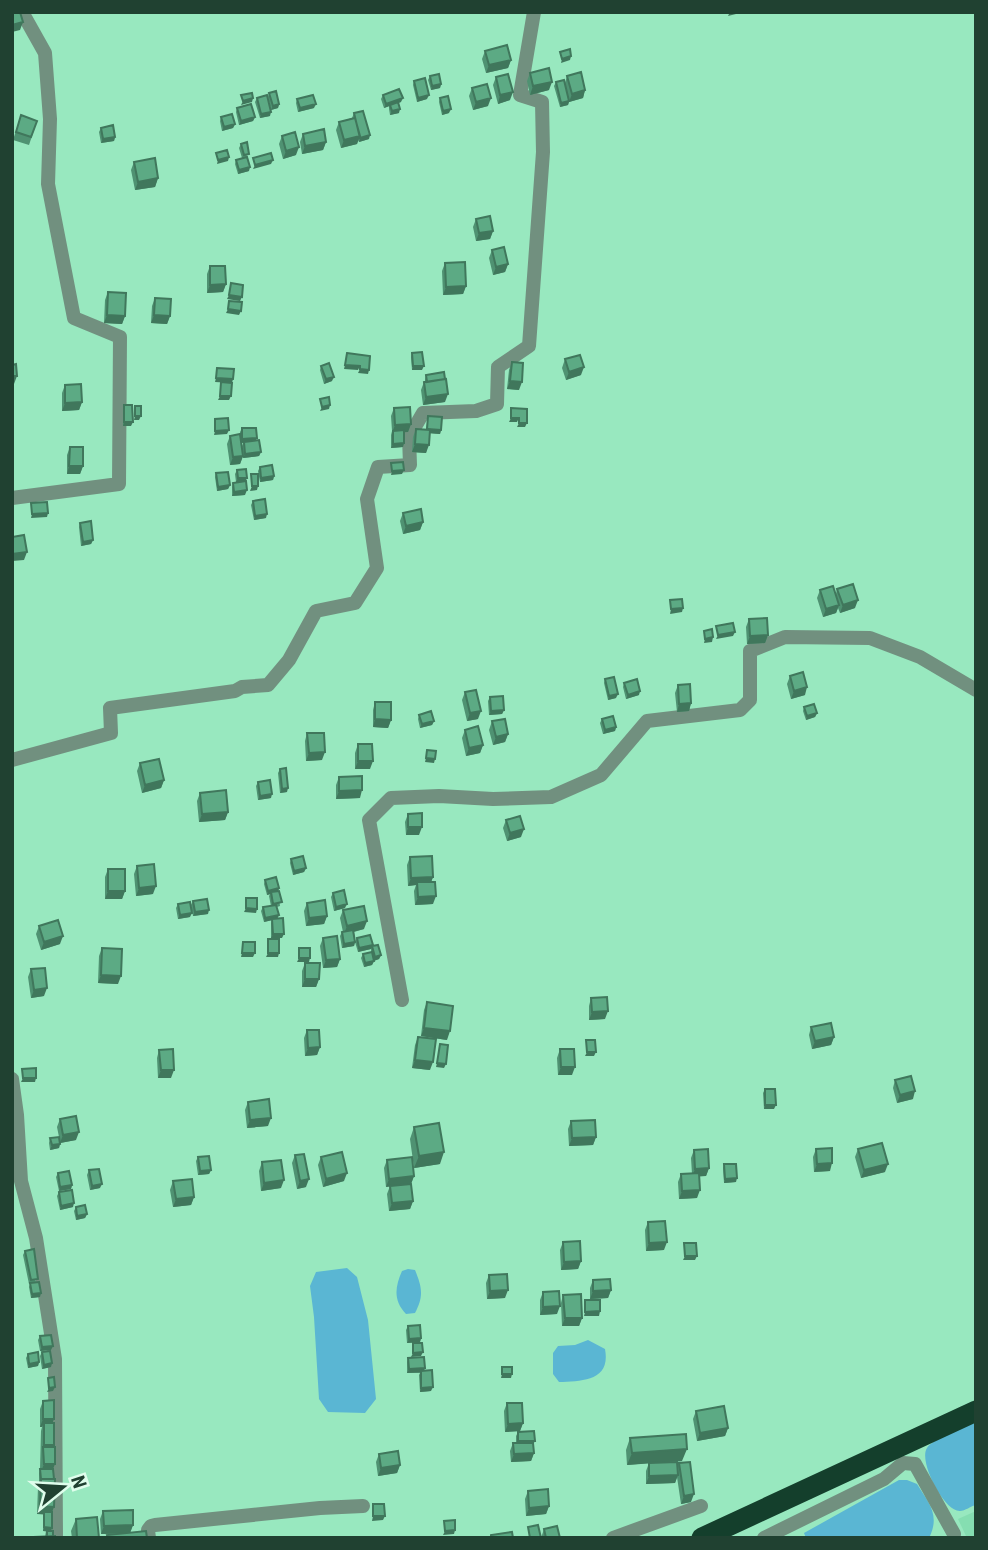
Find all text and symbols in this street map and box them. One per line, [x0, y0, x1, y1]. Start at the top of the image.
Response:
north arrow [28, 1452, 98, 1522]
text: N [66, 1473, 91, 1491]

